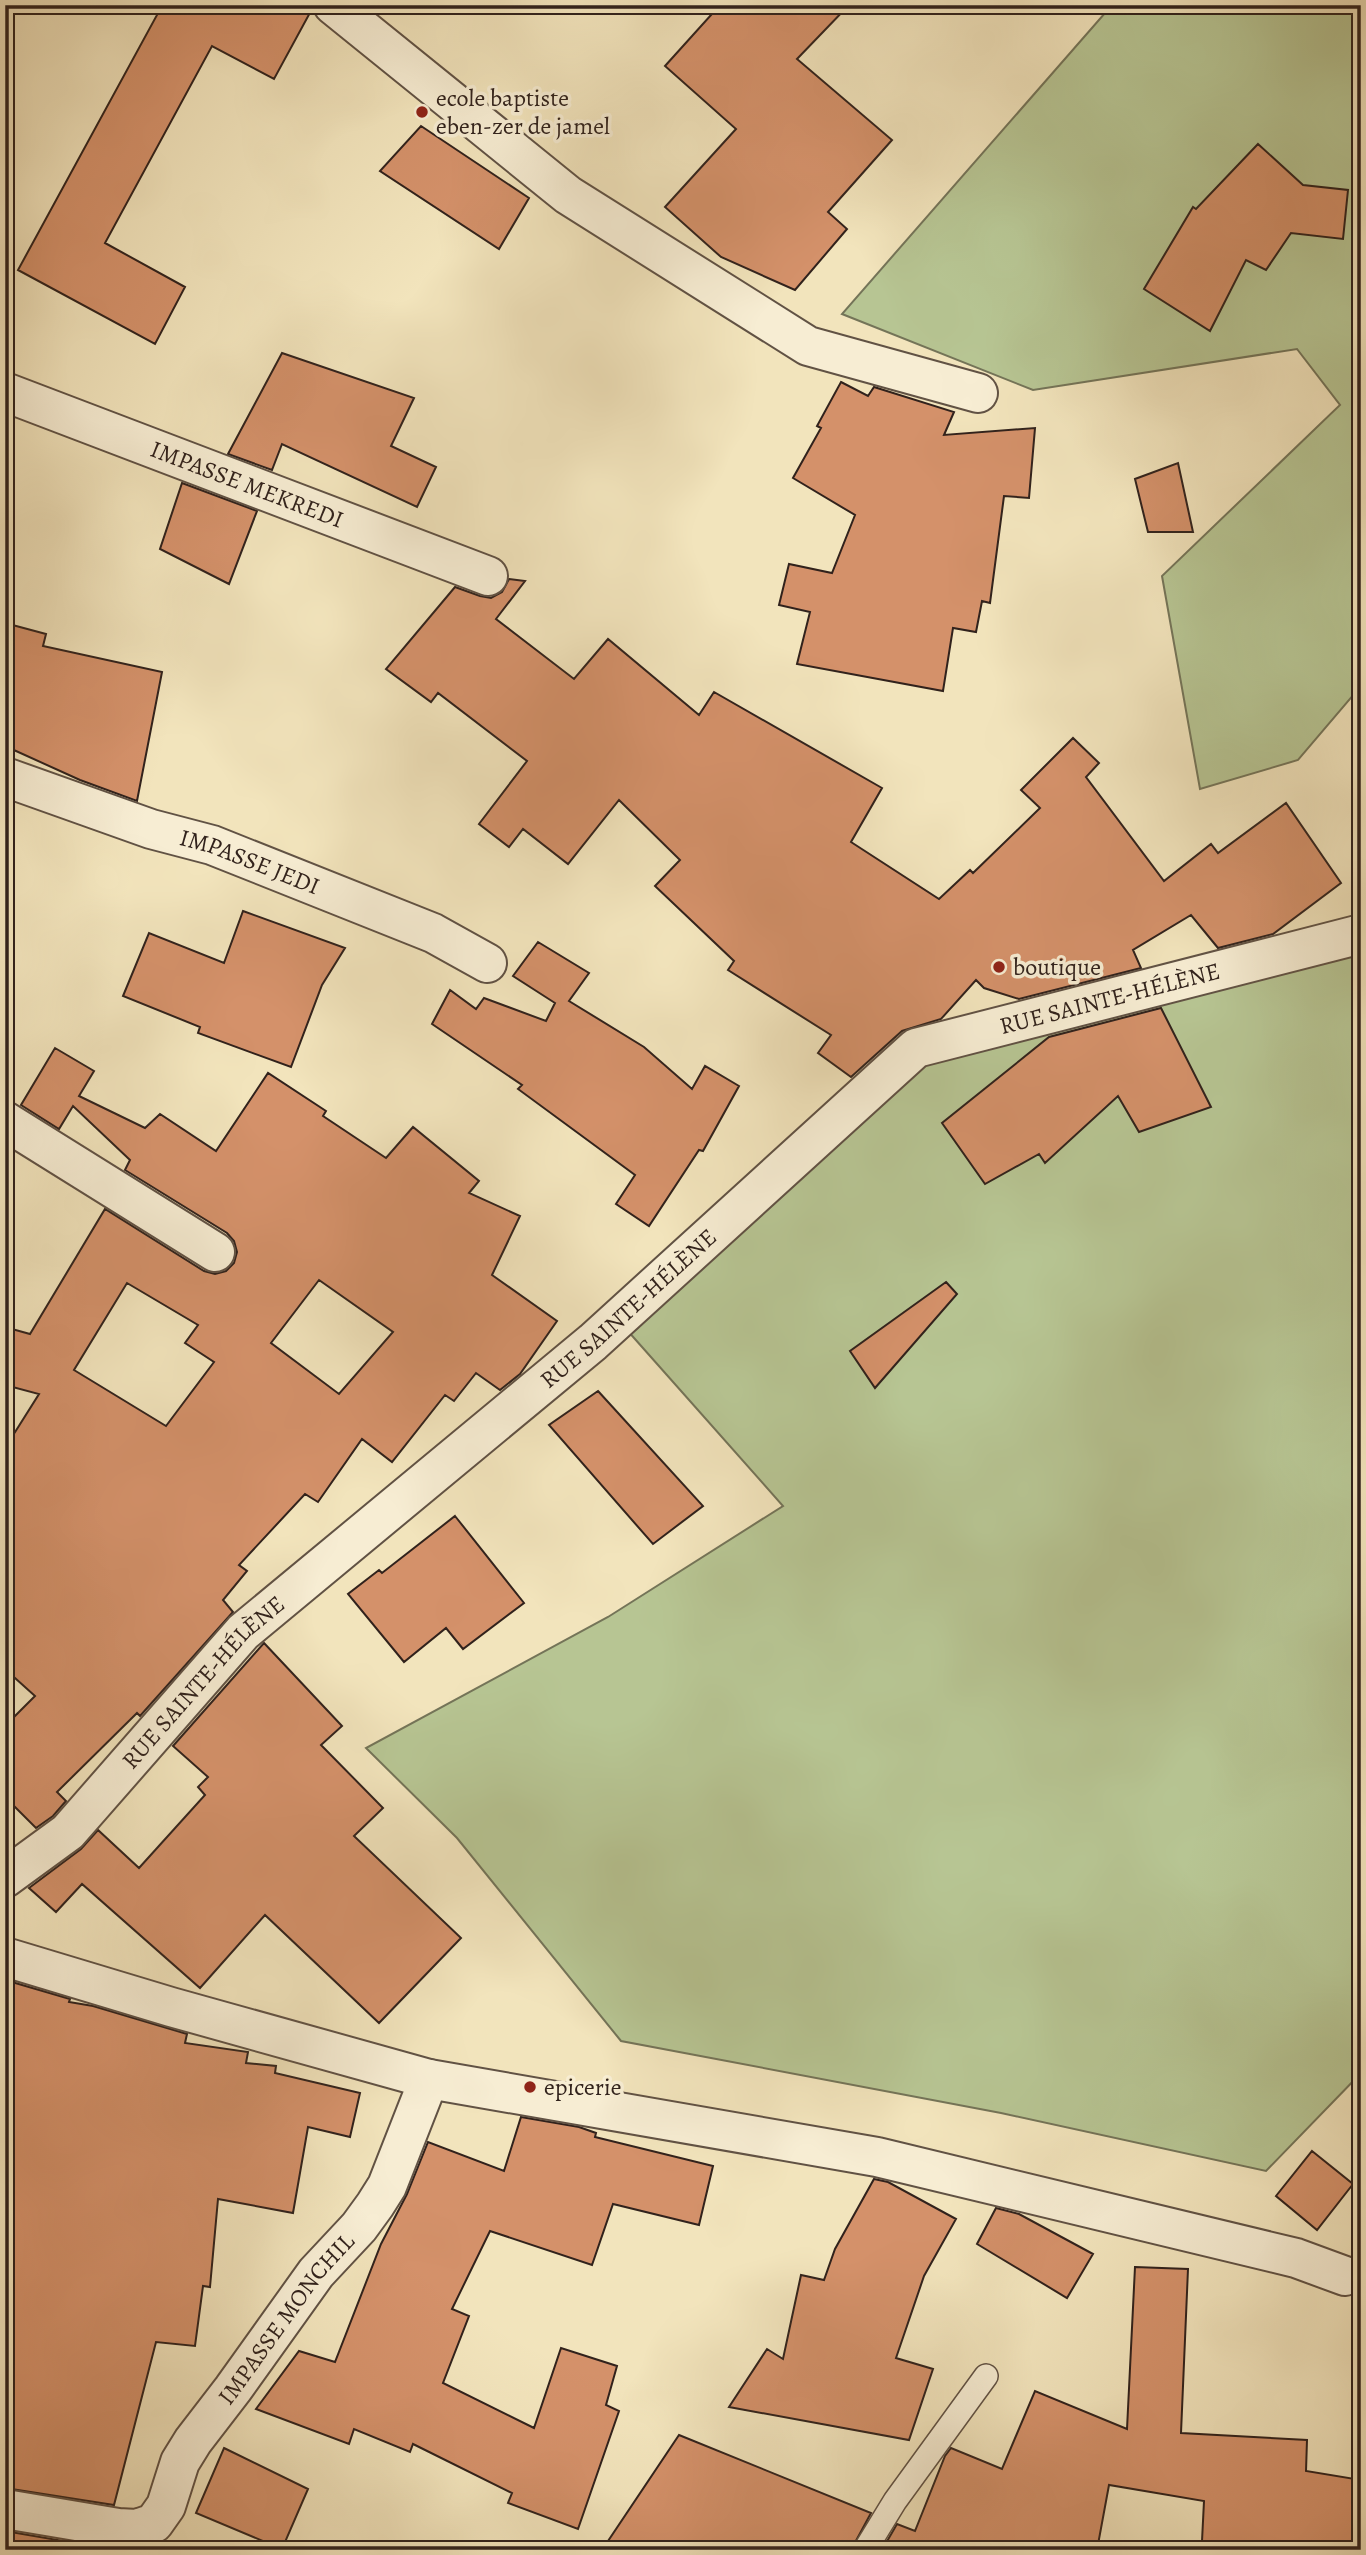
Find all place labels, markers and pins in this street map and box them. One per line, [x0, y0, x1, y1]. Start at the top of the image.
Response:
place label: ecole baptiste eben-zer de jamel [436, 82, 610, 142]
marker: ecole baptiste eben-zer de jamel [414, 104, 430, 120]
place label: boutique [1013, 951, 1101, 983]
marker: boutique [991, 959, 1007, 975]
place label: epicerie [544, 2071, 621, 2103]
marker: epicerie [522, 2079, 538, 2095]

